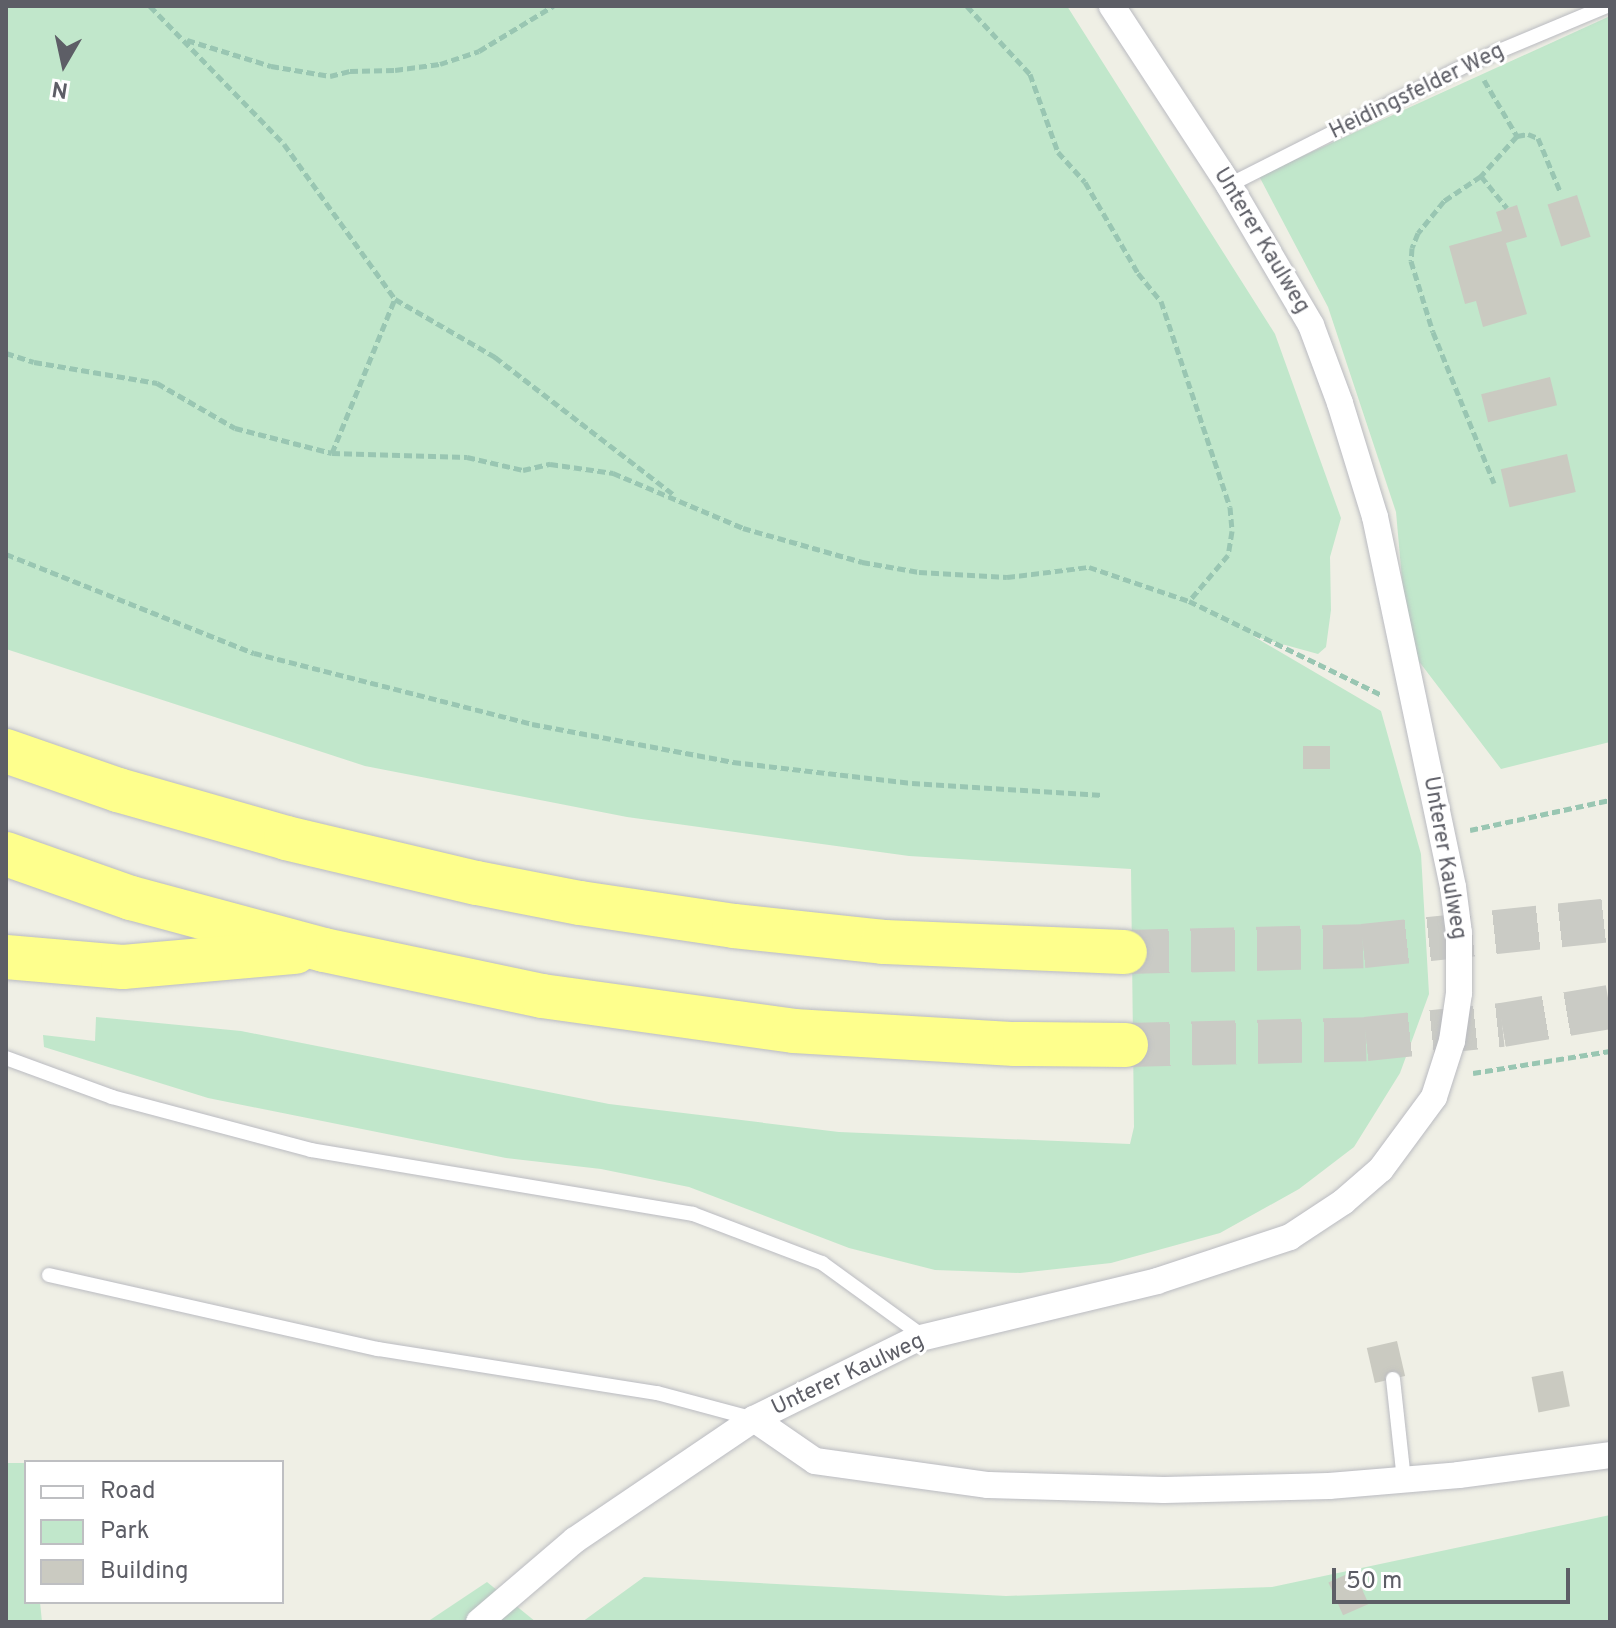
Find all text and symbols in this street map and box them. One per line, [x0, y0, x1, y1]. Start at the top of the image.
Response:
north arrow [24, 24, 104, 104]
street label: Heidingsfelder Weg [1325, 38, 1509, 146]
text: N [50, 74, 70, 103]
street label: Unterer Kaulweg [1207, 163, 1315, 319]
street label: Unterer Kaulweg [1417, 774, 1471, 942]
street label: Unterer Kaulweg [768, 1328, 928, 1422]
legend [24, 1460, 284, 1604]
text: Road [100, 1477, 156, 1507]
text: Park [100, 1517, 150, 1547]
scale bar [1336, 1552, 1574, 1602]
text: Building [100, 1557, 189, 1587]
text: 50 m [1346, 1567, 1402, 1597]

